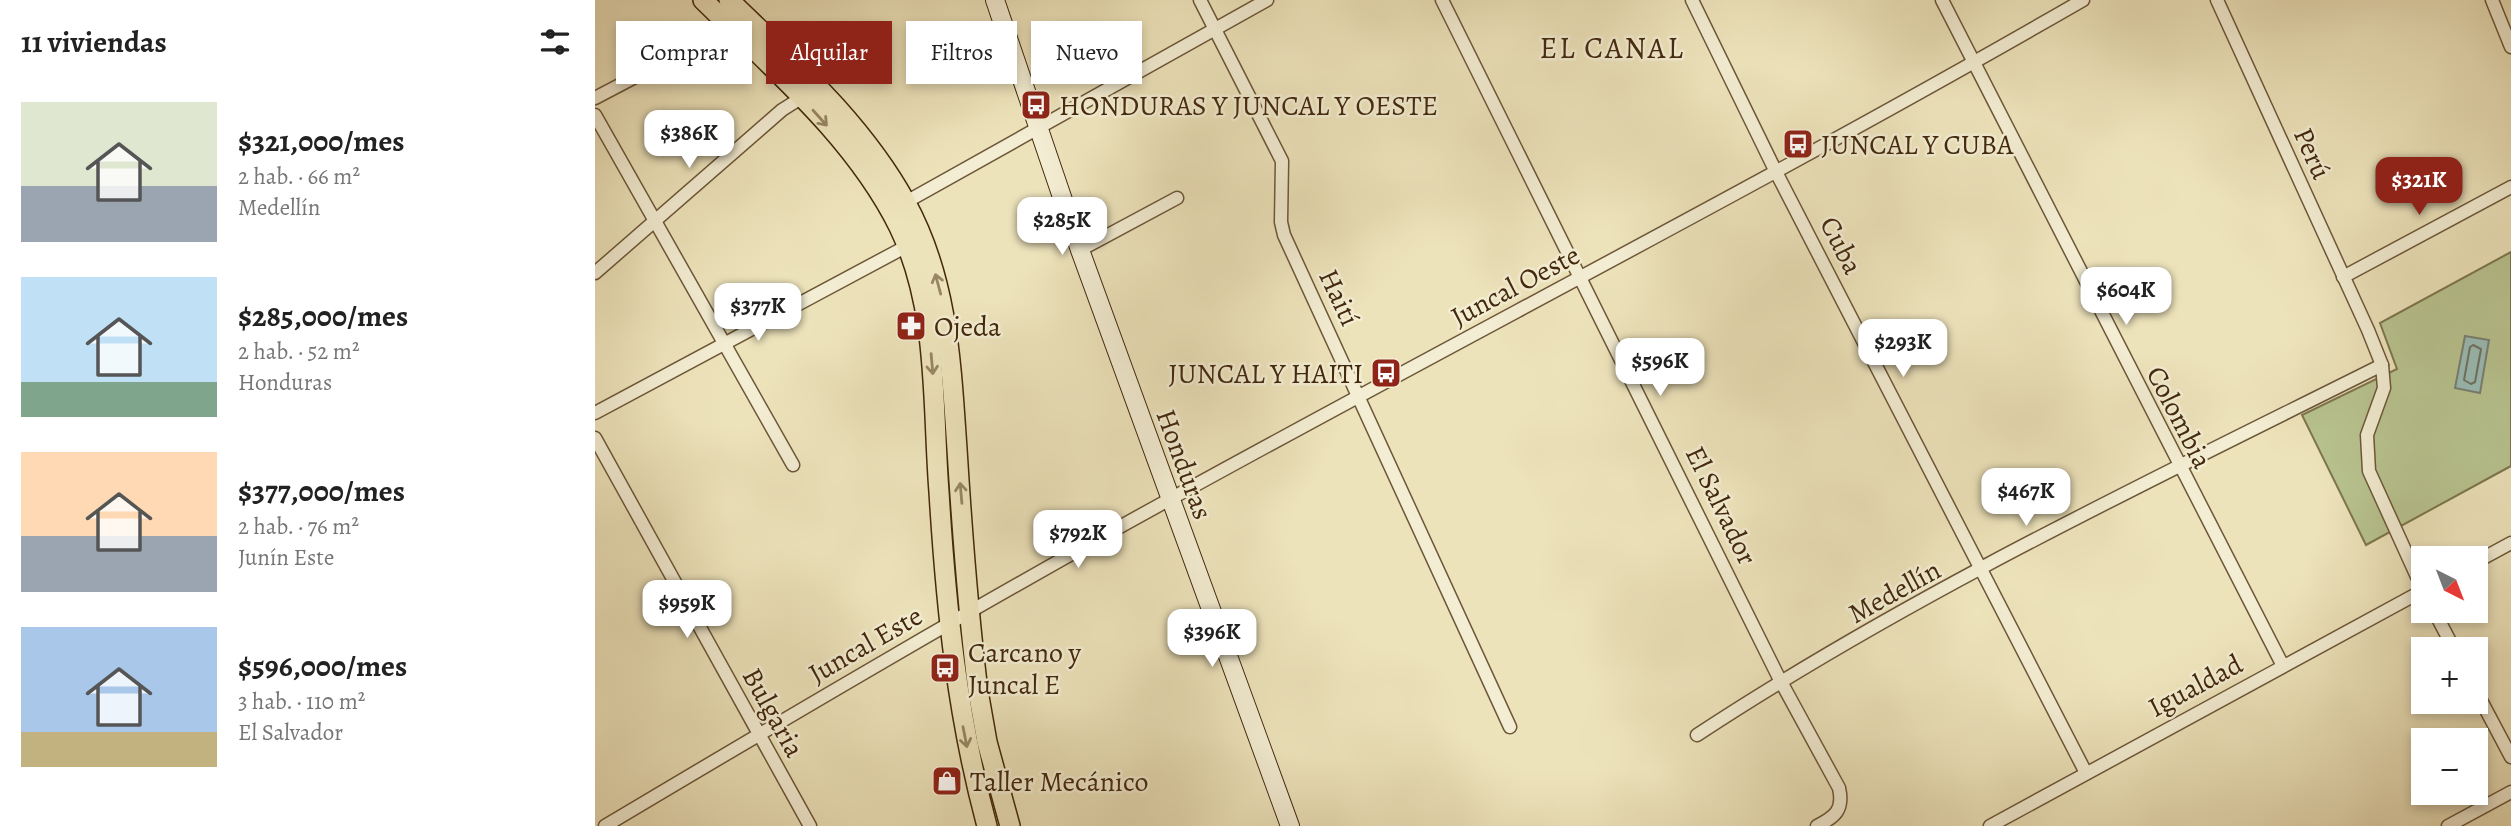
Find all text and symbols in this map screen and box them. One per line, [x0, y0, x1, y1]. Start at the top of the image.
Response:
chip: Comprar [616, 21, 752, 84]
chip: Alquilar [766, 21, 892, 84]
chip: Filtros [906, 21, 1017, 84]
chip: Nuevo [1031, 21, 1142, 84]
text: 11 viviendas [21, 22, 167, 62]
icon: filters [536, 23, 574, 61]
district label: EL CANAL [1539, 28, 1685, 68]
place label: HONDURAS Y JUNCAL Y OESTE [1059, 87, 1438, 125]
bus stop icon: HONDURAS Y JUNCAL Y OESTE [1019, 88, 1053, 122]
one-way arrow [812, 109, 828, 127]
pin: $386K [640, 110, 738, 170]
text: $386K [660, 117, 718, 148]
text: $321,000/mes [238, 121, 405, 161]
street label: Perú [2284, 122, 2340, 186]
place label: JUNCAL Y CUBA [1821, 126, 2014, 164]
bus stop icon: JUNCAL Y CUBA [1781, 127, 1815, 161]
icon: home [77, 130, 161, 214]
pin: $321K [2370, 158, 2468, 217]
text: 2 hab. · 66 m² [238, 161, 360, 192]
text: $321K [2391, 164, 2447, 195]
text: Medellín [238, 192, 320, 223]
pin: $285K [1013, 198, 1111, 257]
text: $285K [1033, 204, 1091, 235]
street label: Cuba [1811, 210, 1872, 281]
street label: Juncal Oeste [1444, 236, 1587, 336]
street label: Haití [1309, 263, 1369, 332]
pin: $604K [2077, 268, 2175, 327]
one-way arrow [931, 273, 944, 295]
text: $604K [2097, 274, 2155, 305]
pin: $377K [709, 284, 807, 343]
text: $377K [730, 290, 786, 321]
text: $285,000/mes [238, 296, 408, 336]
icon: home [77, 305, 161, 389]
place label: Ojeda [934, 308, 1001, 346]
pharmacy icon: Ojeda [894, 309, 928, 343]
pin: $293K [1854, 320, 1952, 379]
text: $293K [1874, 326, 1932, 357]
text: 2 hab. · 52 m² [238, 336, 360, 367]
pin: $596K [1611, 338, 1709, 398]
text: $596K [1631, 345, 1689, 376]
one-way arrow [926, 352, 939, 375]
place label: JUNCAL Y HAITI [1168, 355, 1363, 393]
bus stop icon: JUNCAL Y HAITI [1369, 356, 1403, 390]
street label: Colombia [2137, 360, 2221, 475]
text: Honduras [238, 367, 332, 398]
street label: Honduras [1147, 404, 1222, 525]
street label: El Salvador [1676, 440, 1766, 571]
pin: $467K [1977, 468, 2075, 528]
text: $377,000/mes [238, 471, 405, 511]
text: $467K [1997, 475, 2055, 506]
icon: home [77, 480, 161, 564]
one-way arrow [954, 482, 967, 505]
pin: $792K [1029, 510, 1127, 570]
text: 2 hab. · 76 m² [238, 511, 359, 542]
text: $792K [1049, 517, 1107, 548]
text: Junín Este [238, 542, 334, 573]
north arrow [2411, 546, 2489, 623]
map controls [2411, 546, 2488, 805]
street label: Medellín [1841, 551, 1948, 633]
pin: $959K [638, 580, 736, 640]
text: $959K [659, 587, 715, 618]
street label: Juncal Este [802, 597, 929, 693]
pin: $396K [1163, 610, 1261, 669]
text: $396K [1183, 616, 1241, 647]
place label: Carcano y Juncal E [968, 634, 1081, 704]
button: + [2411, 637, 2488, 714]
street label: Igualdad [2142, 645, 2250, 727]
text: $596,000/mes [238, 646, 407, 686]
bus stop icon: Carcano y Juncal E [928, 651, 962, 685]
icon: home [77, 655, 161, 739]
street label: Bulgaria [733, 661, 813, 764]
text: 3 hab. · 110 m² [238, 686, 365, 717]
text: El Salvador [238, 717, 343, 748]
one-way arrow [958, 725, 972, 748]
button: − [2411, 728, 2488, 805]
place label: Taller Mecánico [970, 763, 1148, 801]
shop icon: Taller Mecánico [930, 764, 964, 798]

